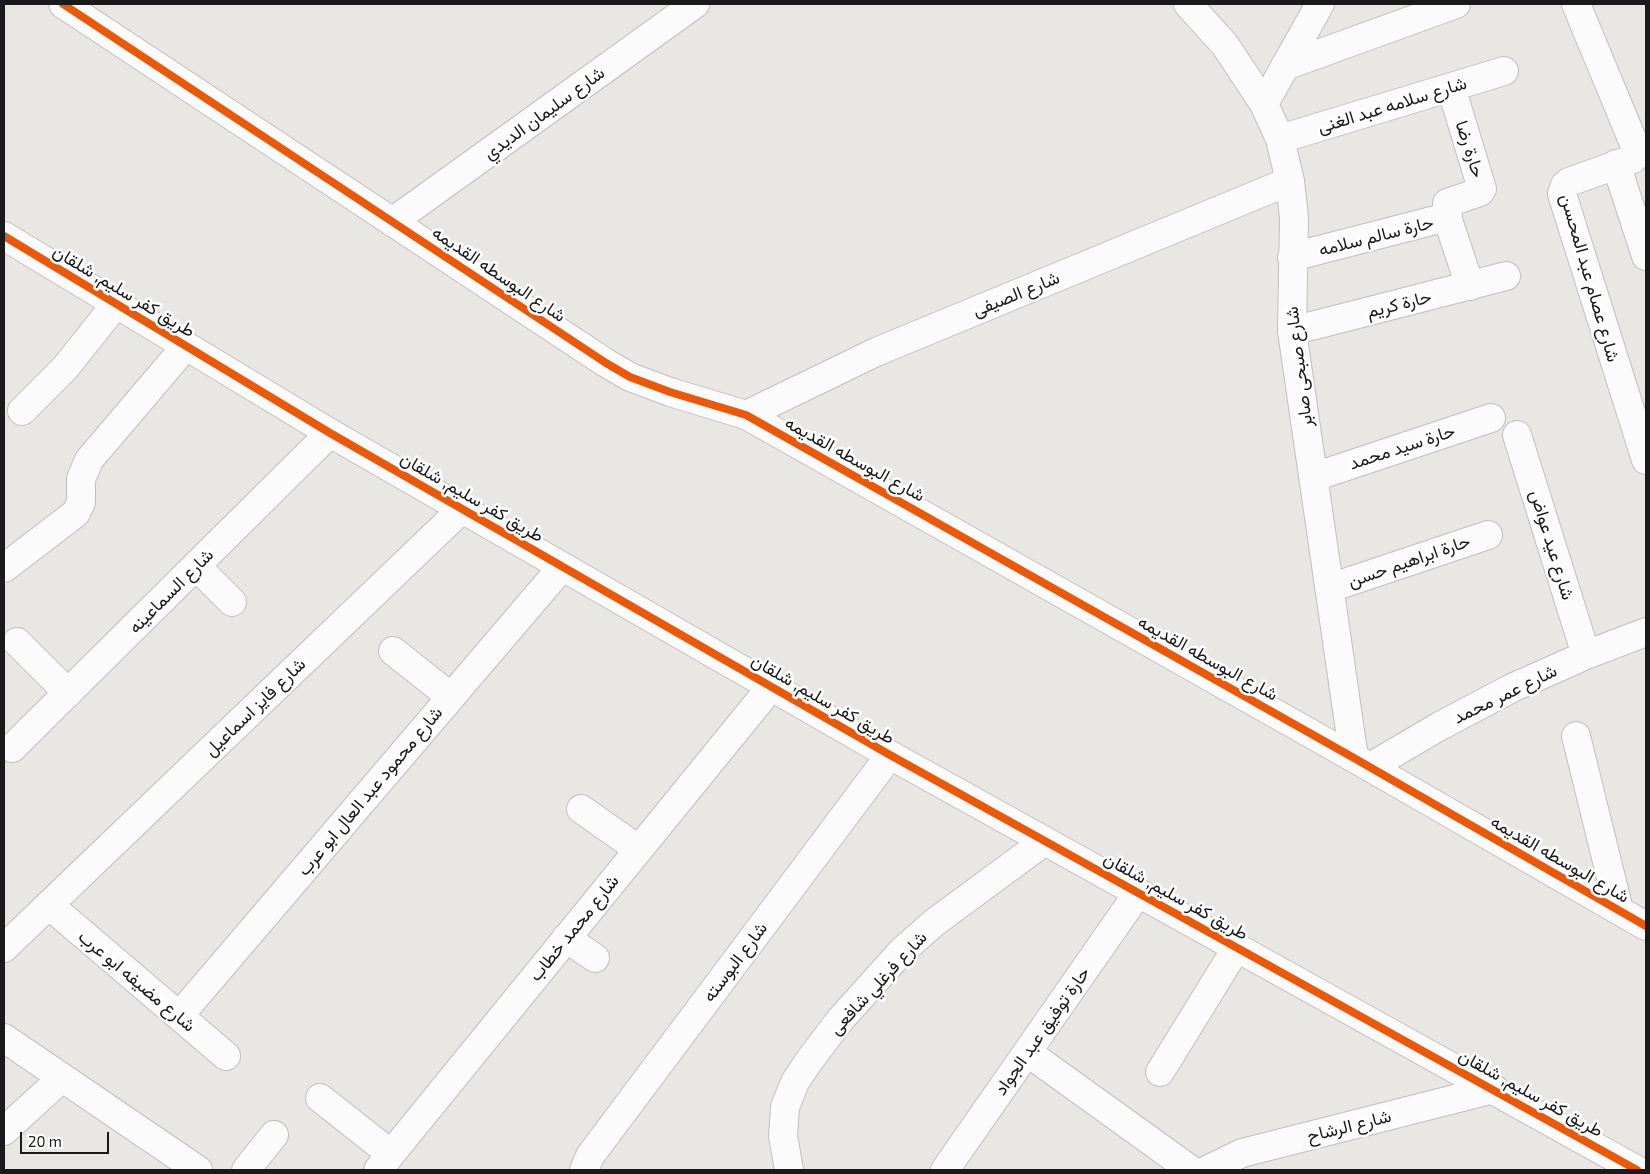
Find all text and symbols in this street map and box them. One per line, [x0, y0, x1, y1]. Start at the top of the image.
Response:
street label: شارع سليمان الديدي [479, 62, 609, 164]
street label: شارع سلامه عبد الغنى [1315, 72, 1469, 138]
street label: حارة رضا [1451, 118, 1489, 180]
street label: شارع عصام عبد المحسن [1556, 191, 1624, 365]
street label: حارة سالم سلامه [1316, 211, 1436, 261]
street label: شارع البوسطه القديمه [428, 221, 570, 327]
street label: طريق كفر سليم, شلقان [49, 240, 199, 342]
street label: شارع الصيفى [969, 267, 1063, 321]
street label: حارة كريم [1364, 286, 1434, 322]
street label: شارع صبحى صابر [1281, 305, 1317, 429]
street label: شارع البوسطه القديمه [781, 412, 929, 506]
street label: حارة سيد محمد [1346, 420, 1458, 474]
street label: طريق كفر سليم, شلقان [397, 447, 547, 547]
street label: شارع عيد عواض [1525, 487, 1579, 603]
street label: حارة ابراهيم حسن [1345, 530, 1473, 592]
street label: شارع السماعينه [124, 544, 218, 638]
street label: شارع البوسطه القديمه [1134, 611, 1282, 705]
street label: طريق كفر سليم, شلقان [748, 649, 898, 749]
street label: شارع فايز اسماعيل [200, 653, 310, 761]
street label: شارع عمر محمد [1450, 660, 1560, 728]
street label: شارع محمود عبد العال ابو عرب [293, 702, 447, 880]
street label: شارع البوسطه القديمه [1487, 810, 1633, 908]
street label: طريق كفر سليم, شلقان [1100, 847, 1252, 945]
street label: شارع محمد خطاب [524, 870, 624, 986]
street label: شارع البوسته [698, 918, 772, 1006]
street label: شارع مضيفه ابو عرب [74, 926, 200, 1036]
street label: شارع فرغلي شافعى [824, 927, 932, 1039]
street label: حارة توفيق عبد الجواد [990, 963, 1094, 1099]
street label: طريق كفر سليم, شلقان [1455, 1044, 1607, 1142]
street label: شارع الرشاح [1305, 1105, 1393, 1147]
scale bar [22, 1122, 111, 1154]
text: 20 m [28, 1132, 62, 1150]

